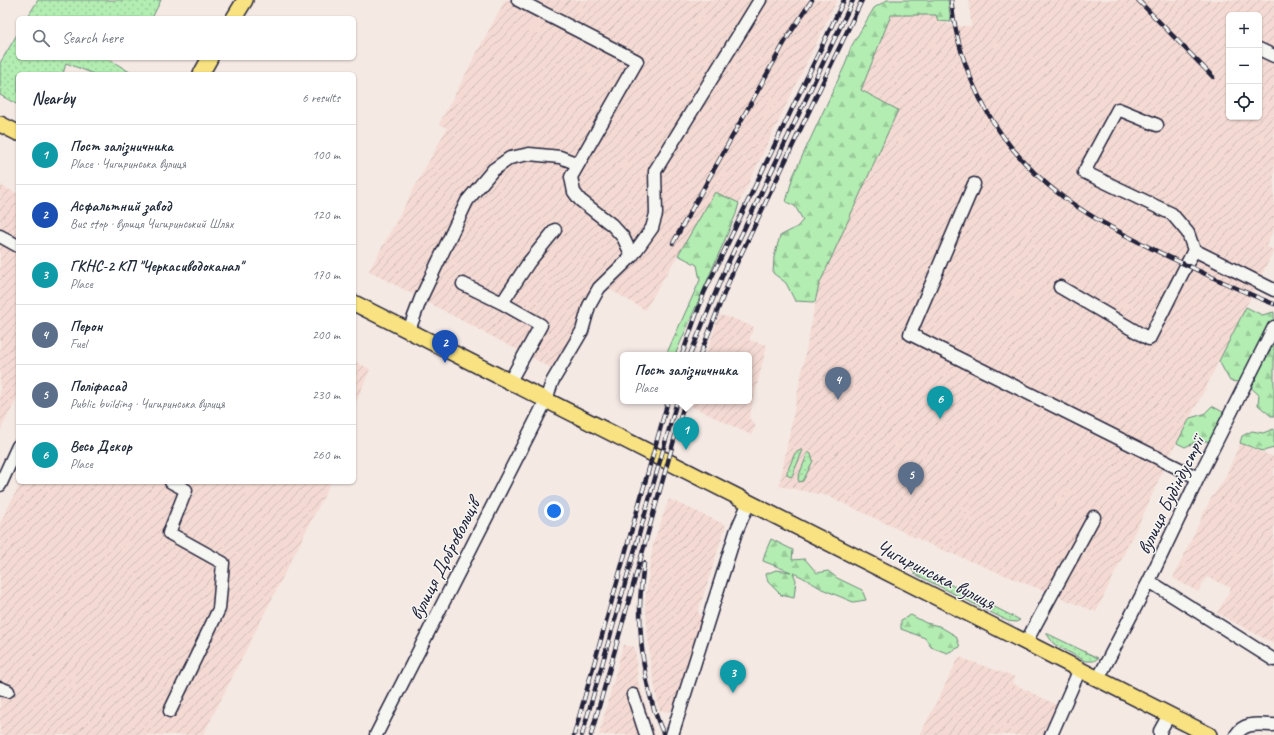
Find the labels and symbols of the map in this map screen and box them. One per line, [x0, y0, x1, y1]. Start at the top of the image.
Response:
pin: 2 [432, 330, 458, 363]
pin: 4 [825, 367, 851, 400]
pin: 6 [927, 386, 953, 419]
pin: 1 [673, 417, 699, 450]
street label: вулиця Будіндустрії [1131, 428, 1212, 558]
pin: 5 [898, 462, 924, 495]
street label: вулиця Добровольців [403, 490, 488, 624]
your location [544, 501, 564, 521]
street label: Чигиринська вулиця [872, 534, 1000, 615]
pin: 3 [720, 660, 746, 693]

